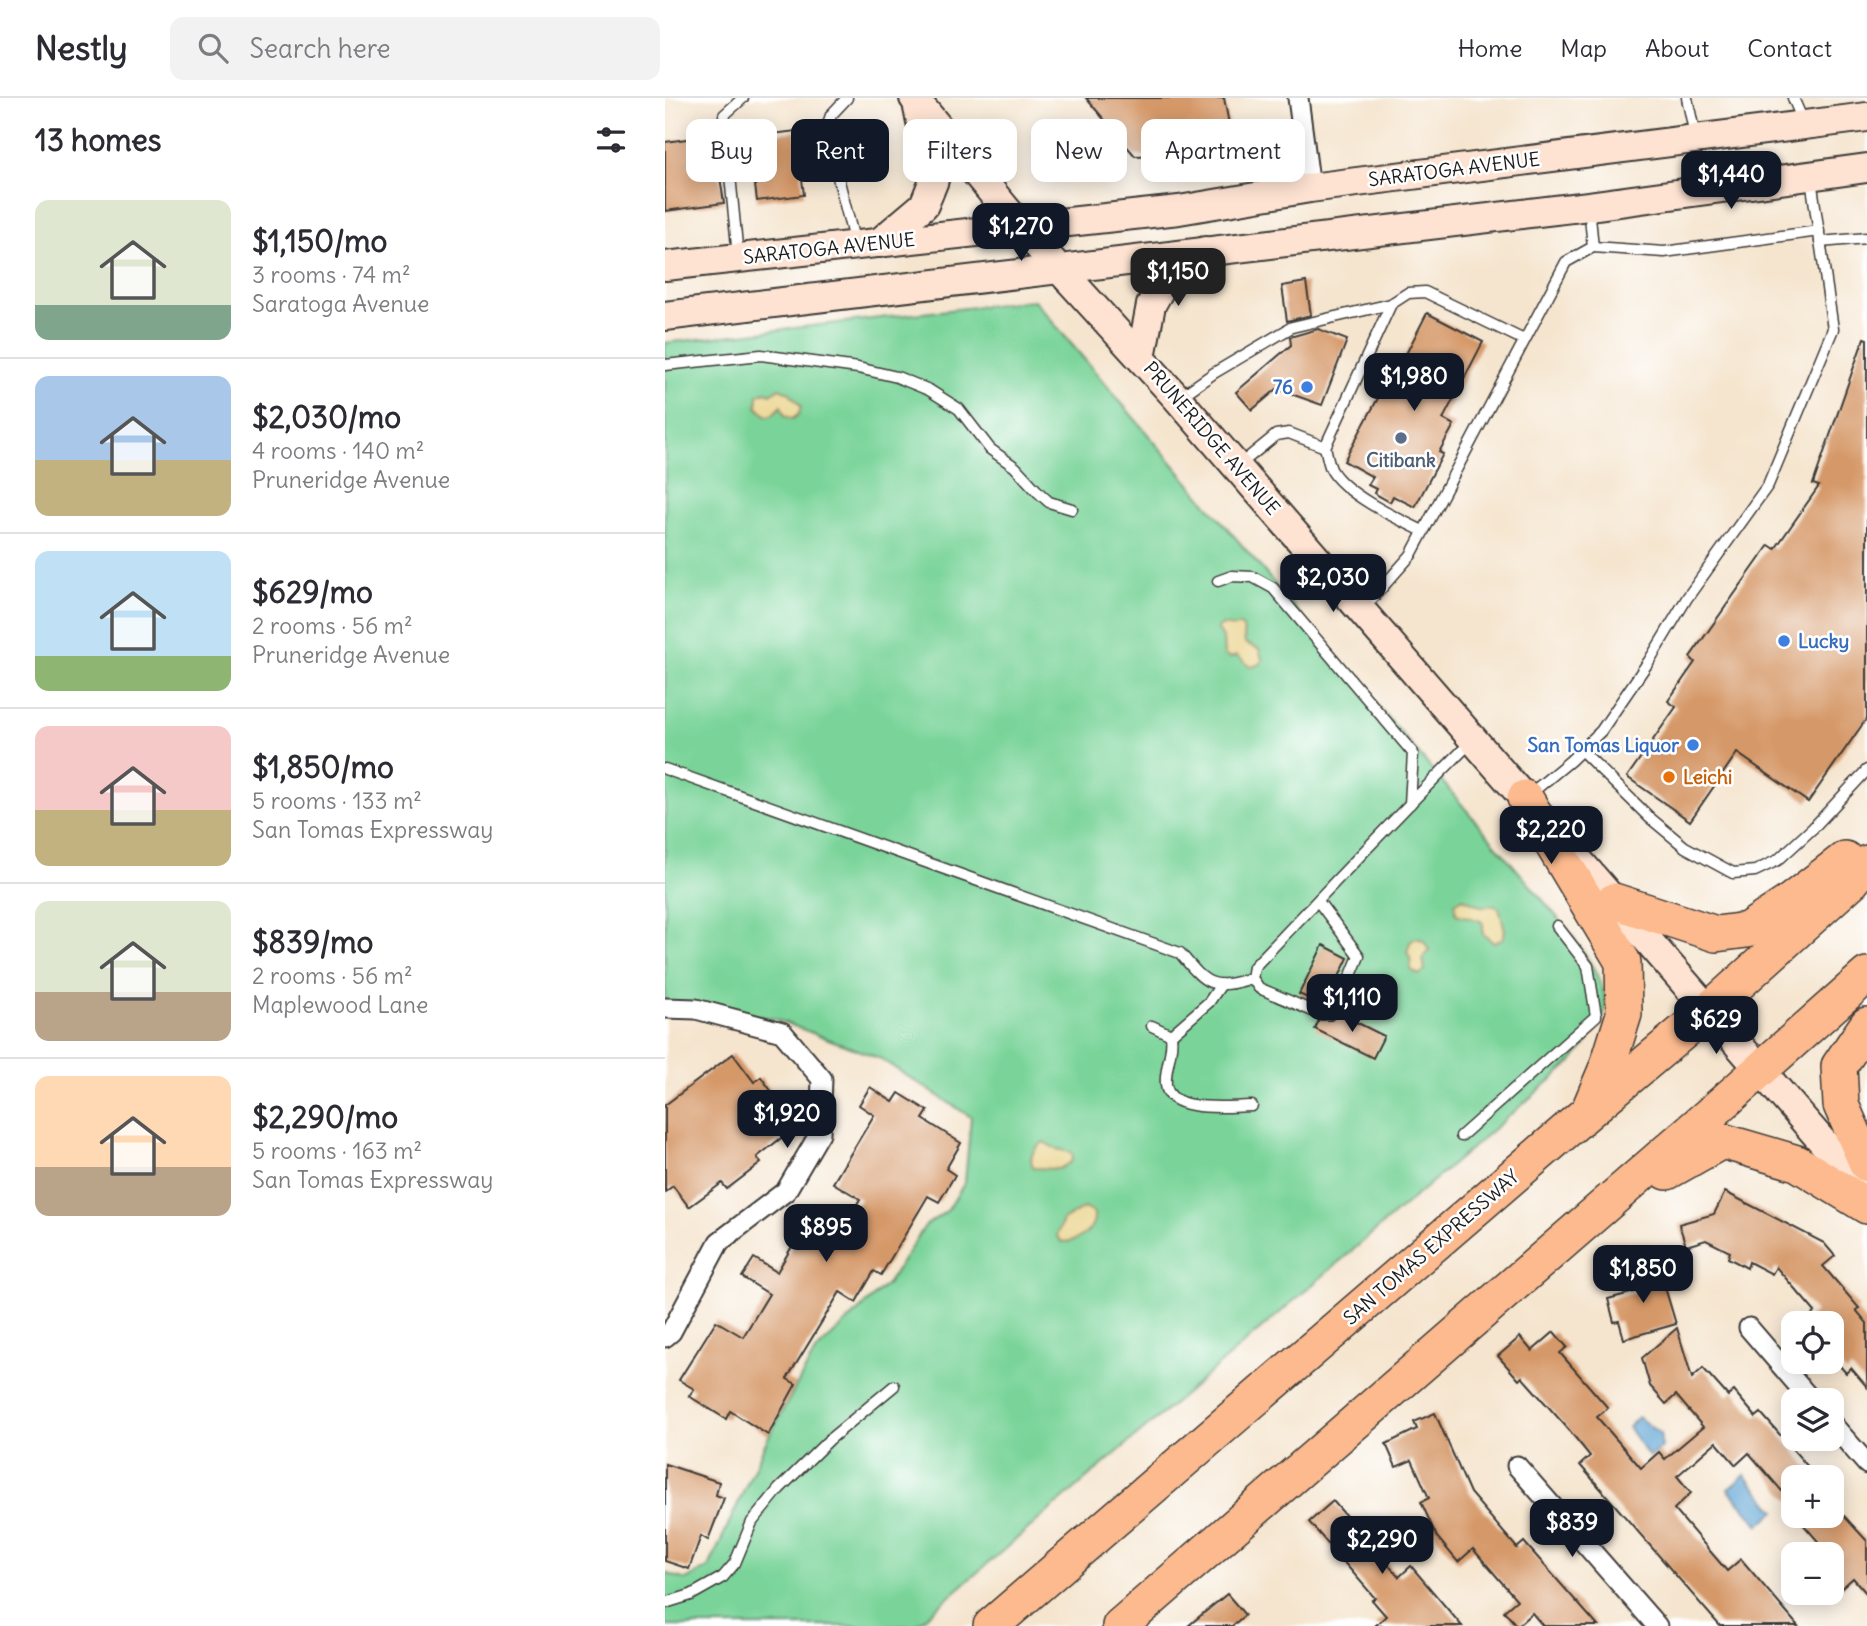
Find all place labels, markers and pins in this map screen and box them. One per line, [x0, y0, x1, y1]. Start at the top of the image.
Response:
pin: $1,440 [1674, 152, 1788, 211]
pin: $1,270 [964, 204, 1078, 263]
pin: $1,150 [1121, 248, 1235, 308]
pin: $1,980 [1357, 354, 1471, 413]
place label: 76 [1273, 375, 1293, 399]
marker: 76 [1299, 379, 1315, 395]
marker: Citibank [1393, 430, 1409, 446]
place label: Citibank [1366, 448, 1436, 472]
pin: $2,030 [1276, 554, 1390, 614]
place label: Lucky [1798, 629, 1849, 653]
marker: Lucky [1776, 633, 1792, 649]
place label: San Tomas Liquor [1527, 733, 1679, 757]
marker: San Tomas Liquor [1685, 737, 1701, 753]
place label: Leichi [1683, 765, 1732, 789]
marker: Leichi [1661, 769, 1677, 785]
pin: $2,220 [1494, 806, 1608, 866]
pin: $1,110 [1295, 974, 1409, 1034]
pin: $629 [1675, 996, 1757, 1056]
pin: $1,920 [730, 1090, 844, 1150]
pin: $895 [785, 1204, 867, 1264]
pin: $1,850 [1586, 1246, 1700, 1305]
pin: $839 [1531, 1500, 1613, 1559]
pin: $2,290 [1325, 1516, 1439, 1576]

